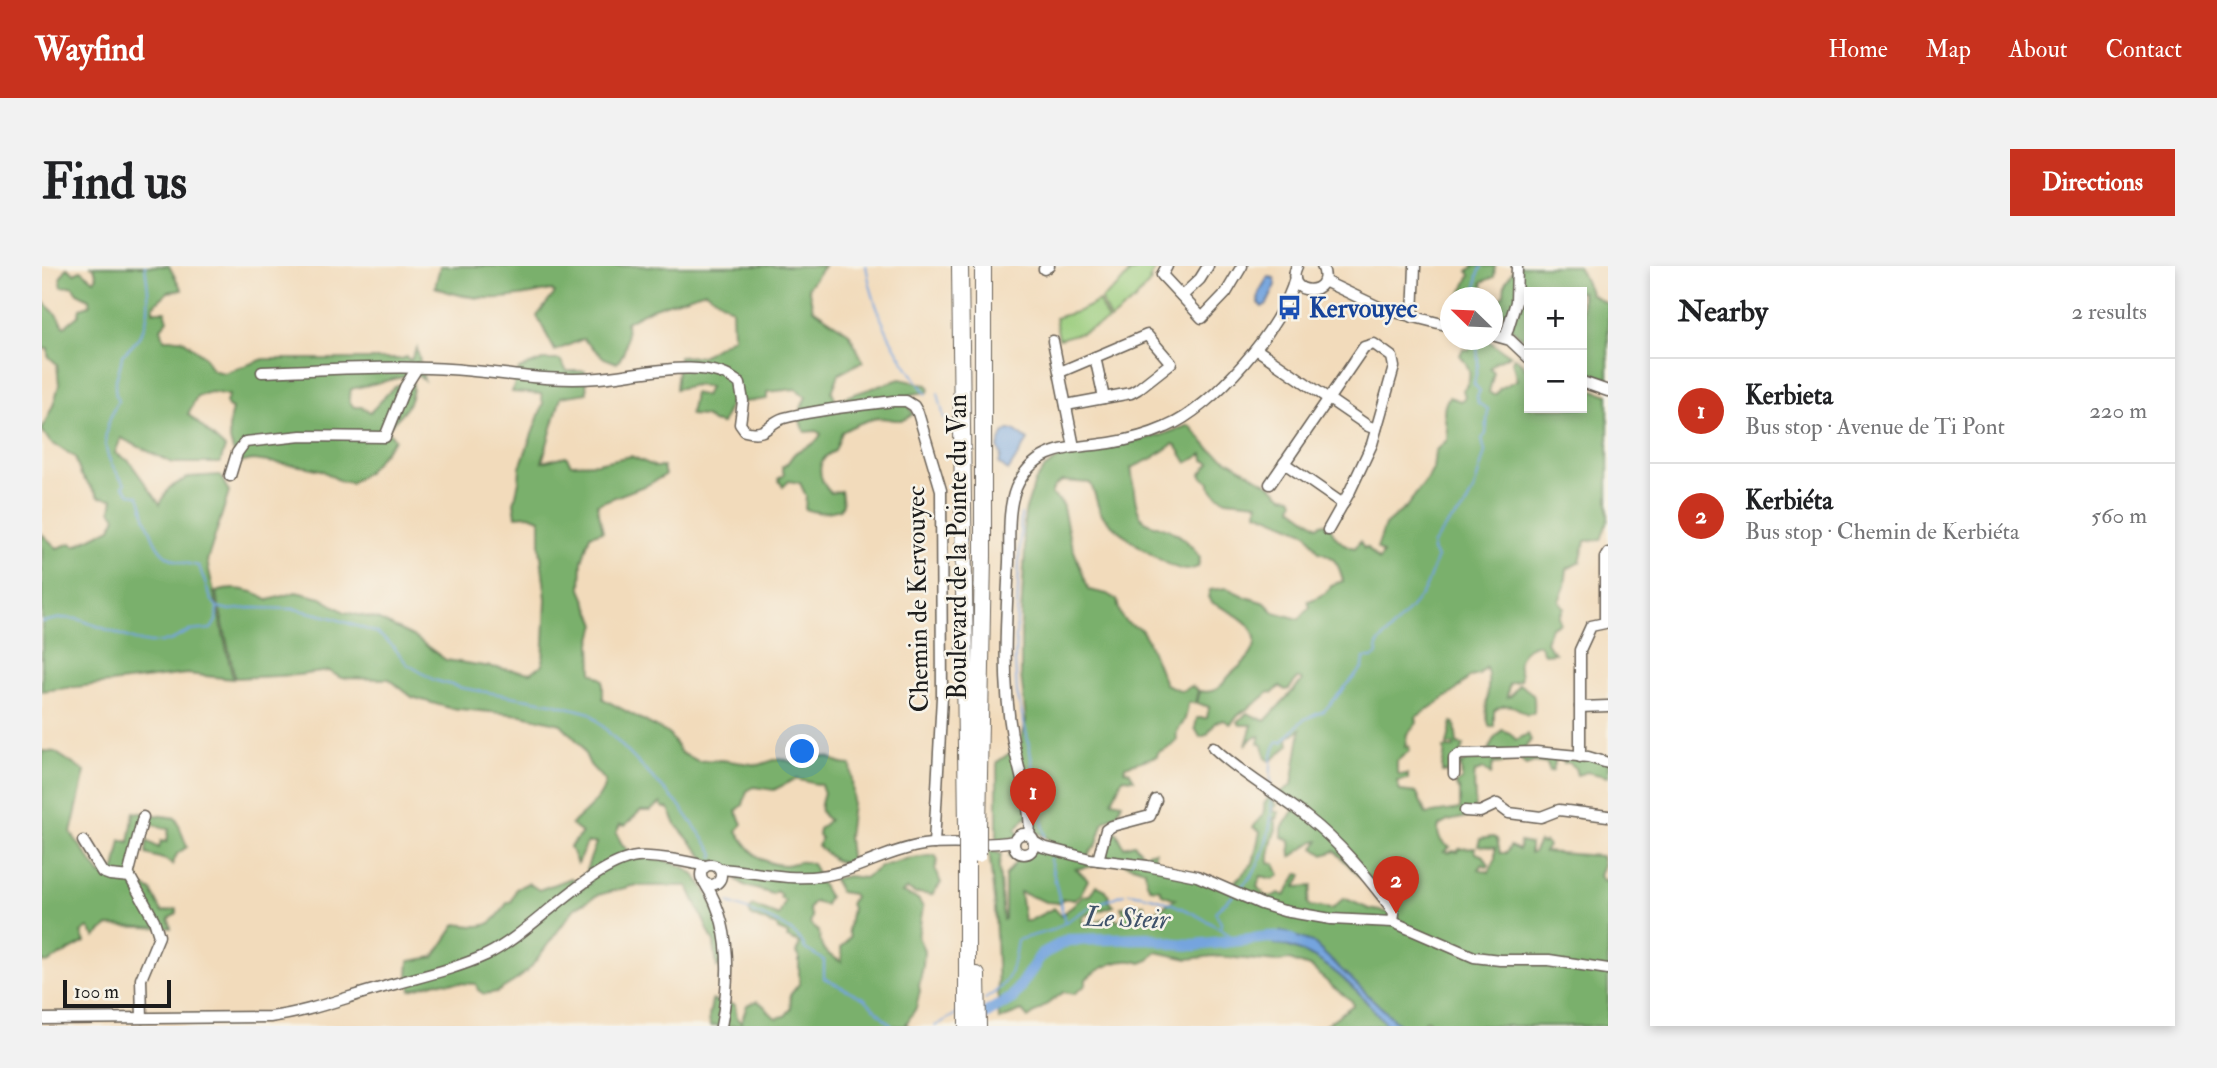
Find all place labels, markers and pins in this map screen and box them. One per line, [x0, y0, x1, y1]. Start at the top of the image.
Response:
place label: Kervouyec [1309, 293, 1418, 326]
bus stop icon: Kervouyec [1275, 294, 1303, 322]
pin: 1 [1010, 768, 1056, 826]
pin: 2 [1373, 856, 1419, 914]

